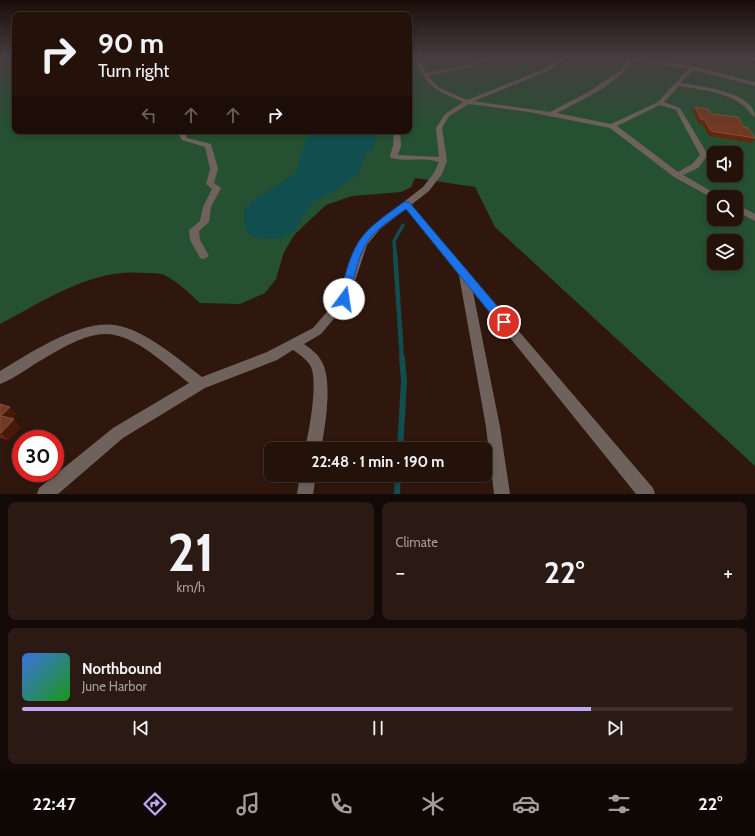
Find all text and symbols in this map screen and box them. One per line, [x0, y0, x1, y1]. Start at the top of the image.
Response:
text: 90 m [98, 26, 164, 60]
icon: right [32, 28, 84, 80]
text: Turn right [98, 60, 169, 82]
icon: left [138, 104, 160, 126]
icon: ahead [180, 104, 202, 126]
icon: ahead [222, 104, 244, 126]
icon: right [264, 104, 286, 126]
map controls [707, 146, 743, 270]
button: sound [707, 146, 743, 182]
button: search [707, 190, 743, 226]
button: layers [707, 234, 743, 270]
position arrow [323, 278, 365, 320]
pin [487, 305, 521, 339]
icon: arrive [493, 311, 515, 333]
speed limit sign: 30 [12, 430, 64, 482]
text: 22:48 · 1 min · 190 m [312, 453, 444, 471]
text: 21 [167, 521, 214, 584]
text: Climate [396, 534, 438, 550]
text: 22° [544, 554, 584, 591]
text: − [396, 559, 405, 586]
text: + [723, 559, 733, 586]
text: km/h [177, 579, 205, 595]
text: Northbound [82, 660, 162, 678]
text: June Harbor [82, 678, 147, 694]
icon: previous [130, 717, 152, 739]
icon: pause [367, 717, 389, 739]
icon: next [604, 717, 626, 739]
icon: directions [141, 790, 169, 818]
icon: music [234, 790, 262, 818]
icon: phone [327, 790, 355, 818]
icon: climate [419, 790, 447, 818]
icon: car [512, 790, 540, 818]
icon: filters [605, 790, 633, 818]
text: 22:47 [32, 793, 76, 815]
text: 22° [698, 793, 722, 815]

